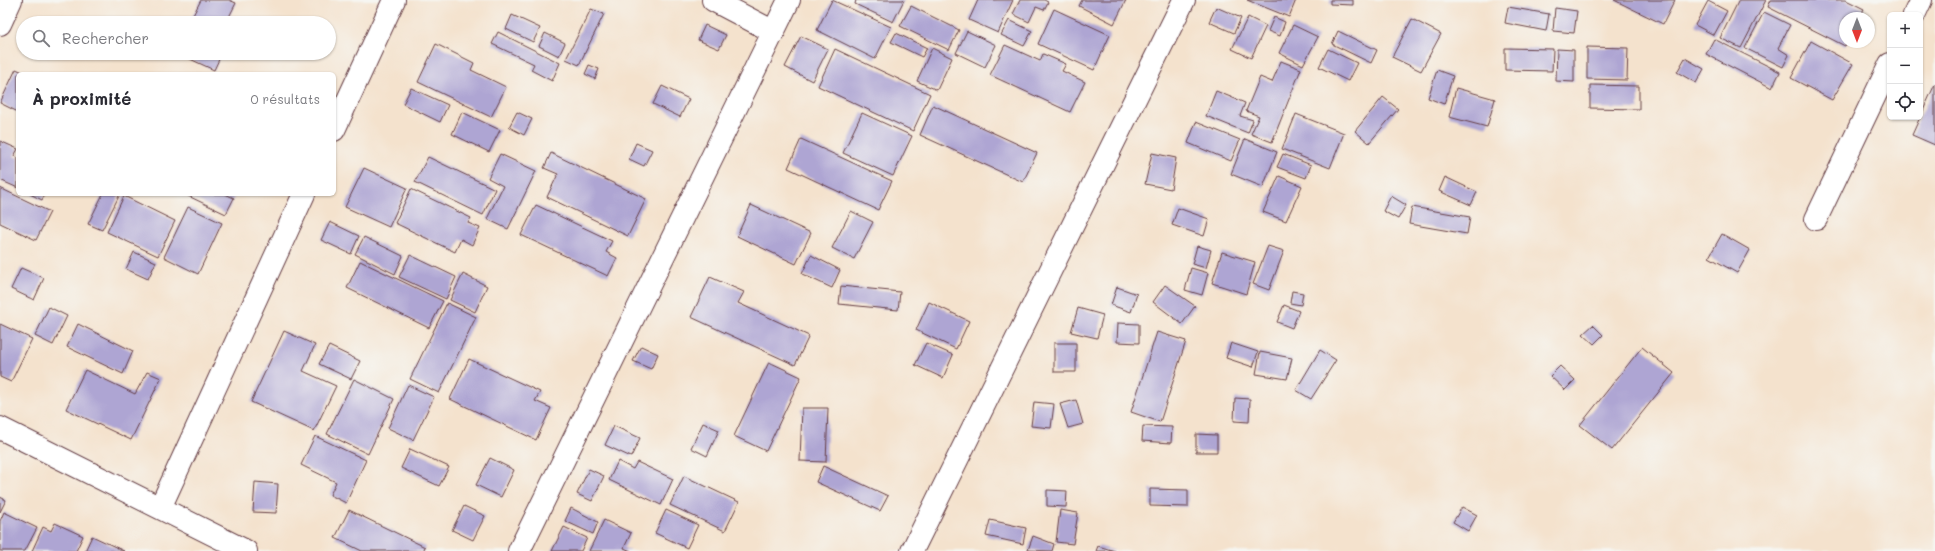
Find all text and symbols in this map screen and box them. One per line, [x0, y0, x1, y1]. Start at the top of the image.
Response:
north arrow [1839, 12, 1875, 48]
map controls [1887, 12, 1923, 120]
button: + [1887, 12, 1923, 48]
search box [16, 16, 336, 60]
icon: search [30, 27, 52, 49]
text: Rechercher [62, 28, 149, 48]
button: − [1887, 48, 1923, 84]
button: locate [1887, 84, 1923, 120]
text: À proximité [32, 87, 131, 109]
text: 0 résultats [250, 90, 320, 107]

